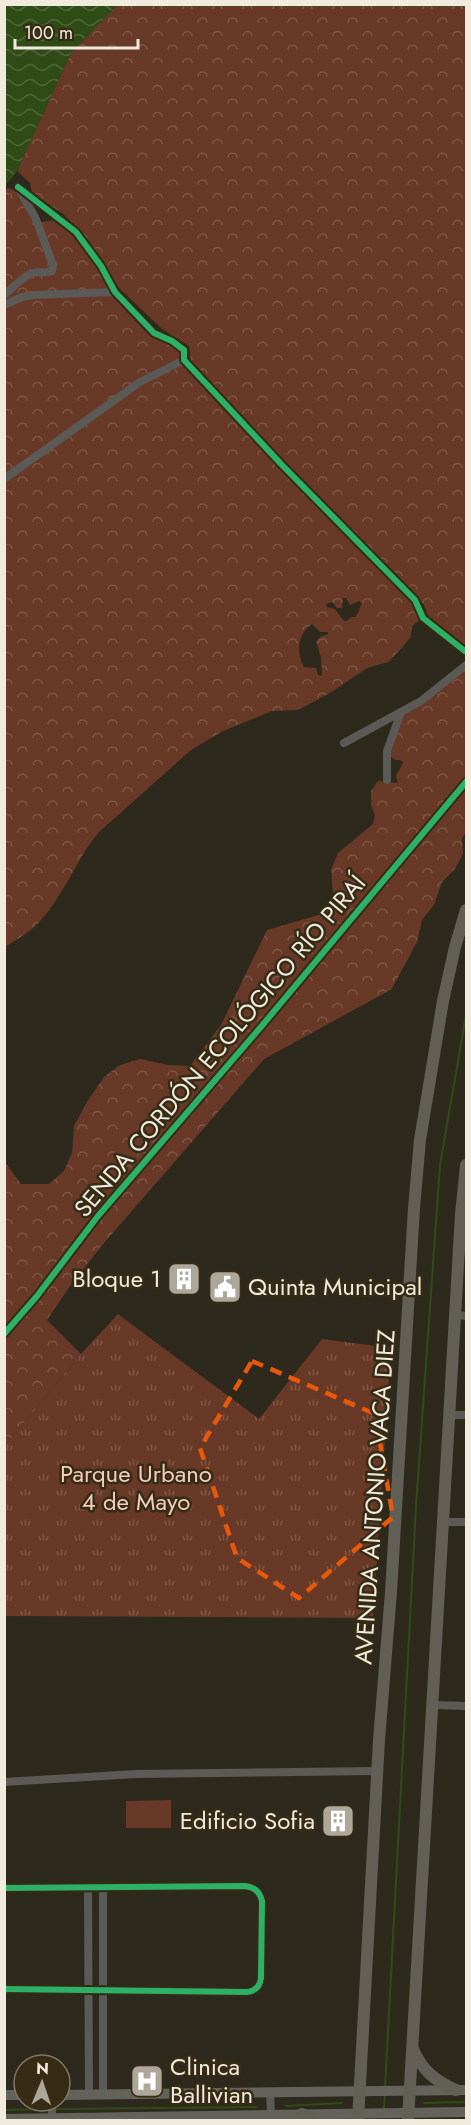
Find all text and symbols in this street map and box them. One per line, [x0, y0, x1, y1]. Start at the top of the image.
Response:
scale bar [15, 12, 138, 50]
text: 100 m [24, 20, 73, 46]
street label: SENDA CORDÓN ECOLÓGICO RÍO PIRAÍ [65, 866, 374, 1225]
place label: Bloque 1 [72, 1261, 161, 1296]
building icon: Bloque 1 [166, 1261, 202, 1297]
public building icon: Quinta Municipal [207, 1269, 243, 1305]
place label: Quinta Municipal [248, 1269, 422, 1304]
street label: AVENIDA ANTONIO VACA DIEZ [345, 1328, 404, 1666]
park label: Parque Urbano 4 de Mayo [60, 1456, 212, 1519]
place label: Edificio Sofia [180, 1803, 315, 1838]
building icon: Edificio Sofia [320, 1803, 356, 1839]
place label: Clinica Ballivian [170, 2049, 253, 2112]
north arrow [12, 2053, 72, 2113]
text: N [36, 2057, 49, 2080]
hospital icon: Clinica Ballivian [129, 2063, 165, 2099]

